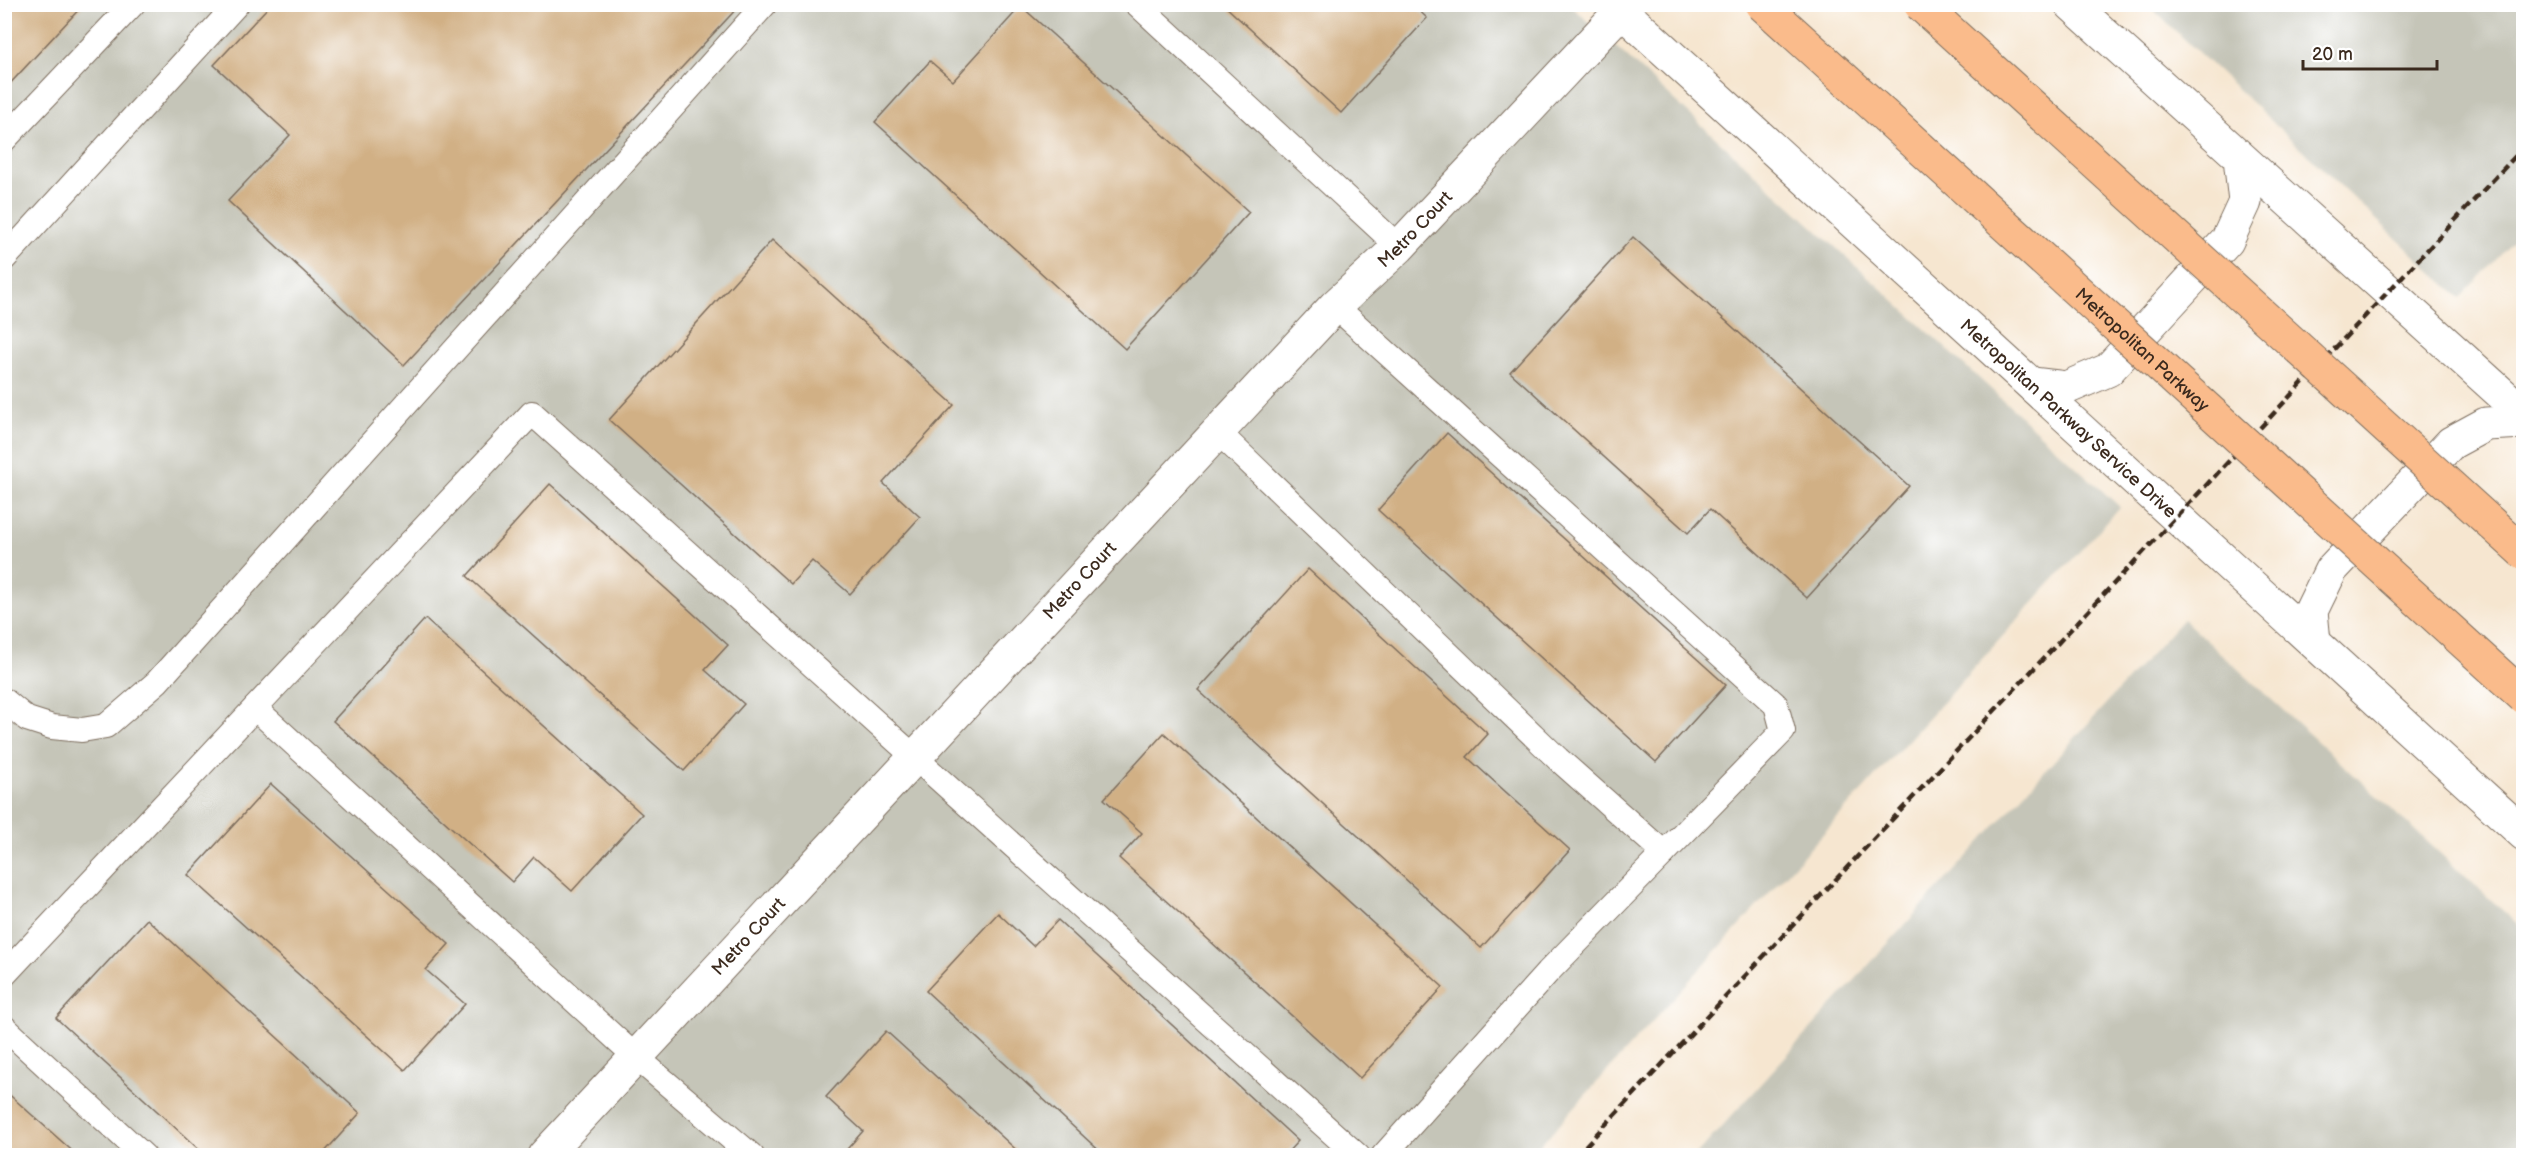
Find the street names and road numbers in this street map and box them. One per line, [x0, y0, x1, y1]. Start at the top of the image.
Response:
street label: Metro Court [1374, 187, 1457, 272]
street label: Metropolitan Parkway [2071, 284, 2214, 417]
street label: Metropolitan Parkway Service Drive [1956, 315, 2181, 523]
street label: Metro Court [1039, 538, 1121, 624]
street label: Metro Court [708, 893, 790, 980]

